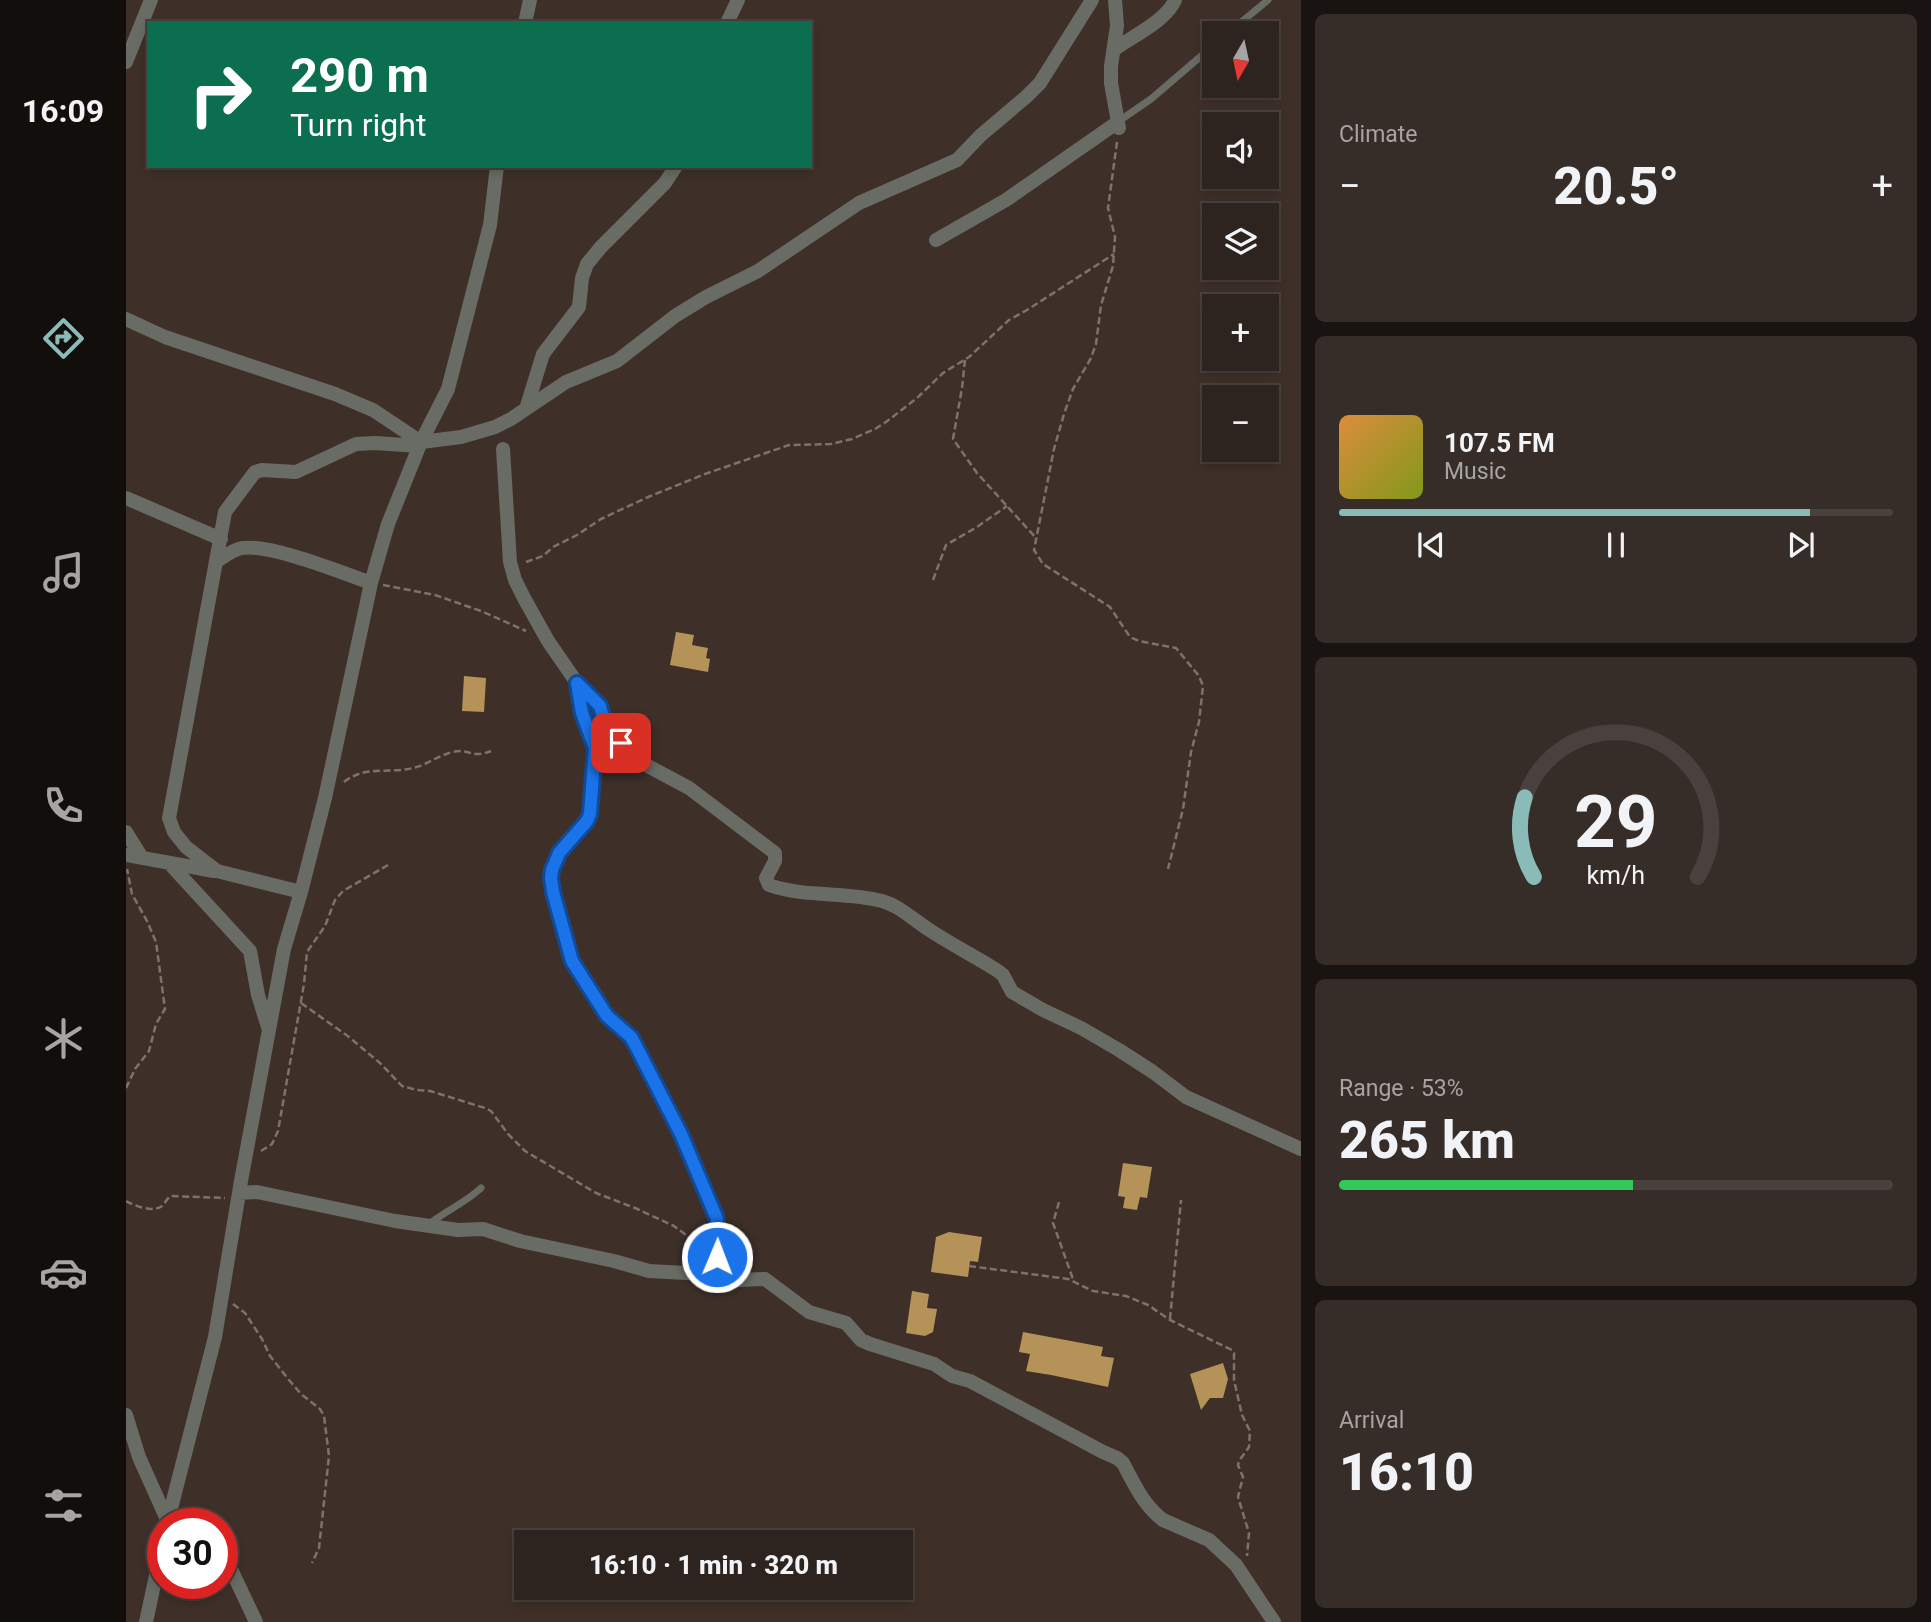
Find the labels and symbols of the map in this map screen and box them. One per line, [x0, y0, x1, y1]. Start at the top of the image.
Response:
north arrow [1202, 21, 1279, 98]
pin [591, 713, 651, 773]
position arrow [680, 1220, 754, 1294]
speed limit sign: 30 [147, 1508, 238, 1599]

